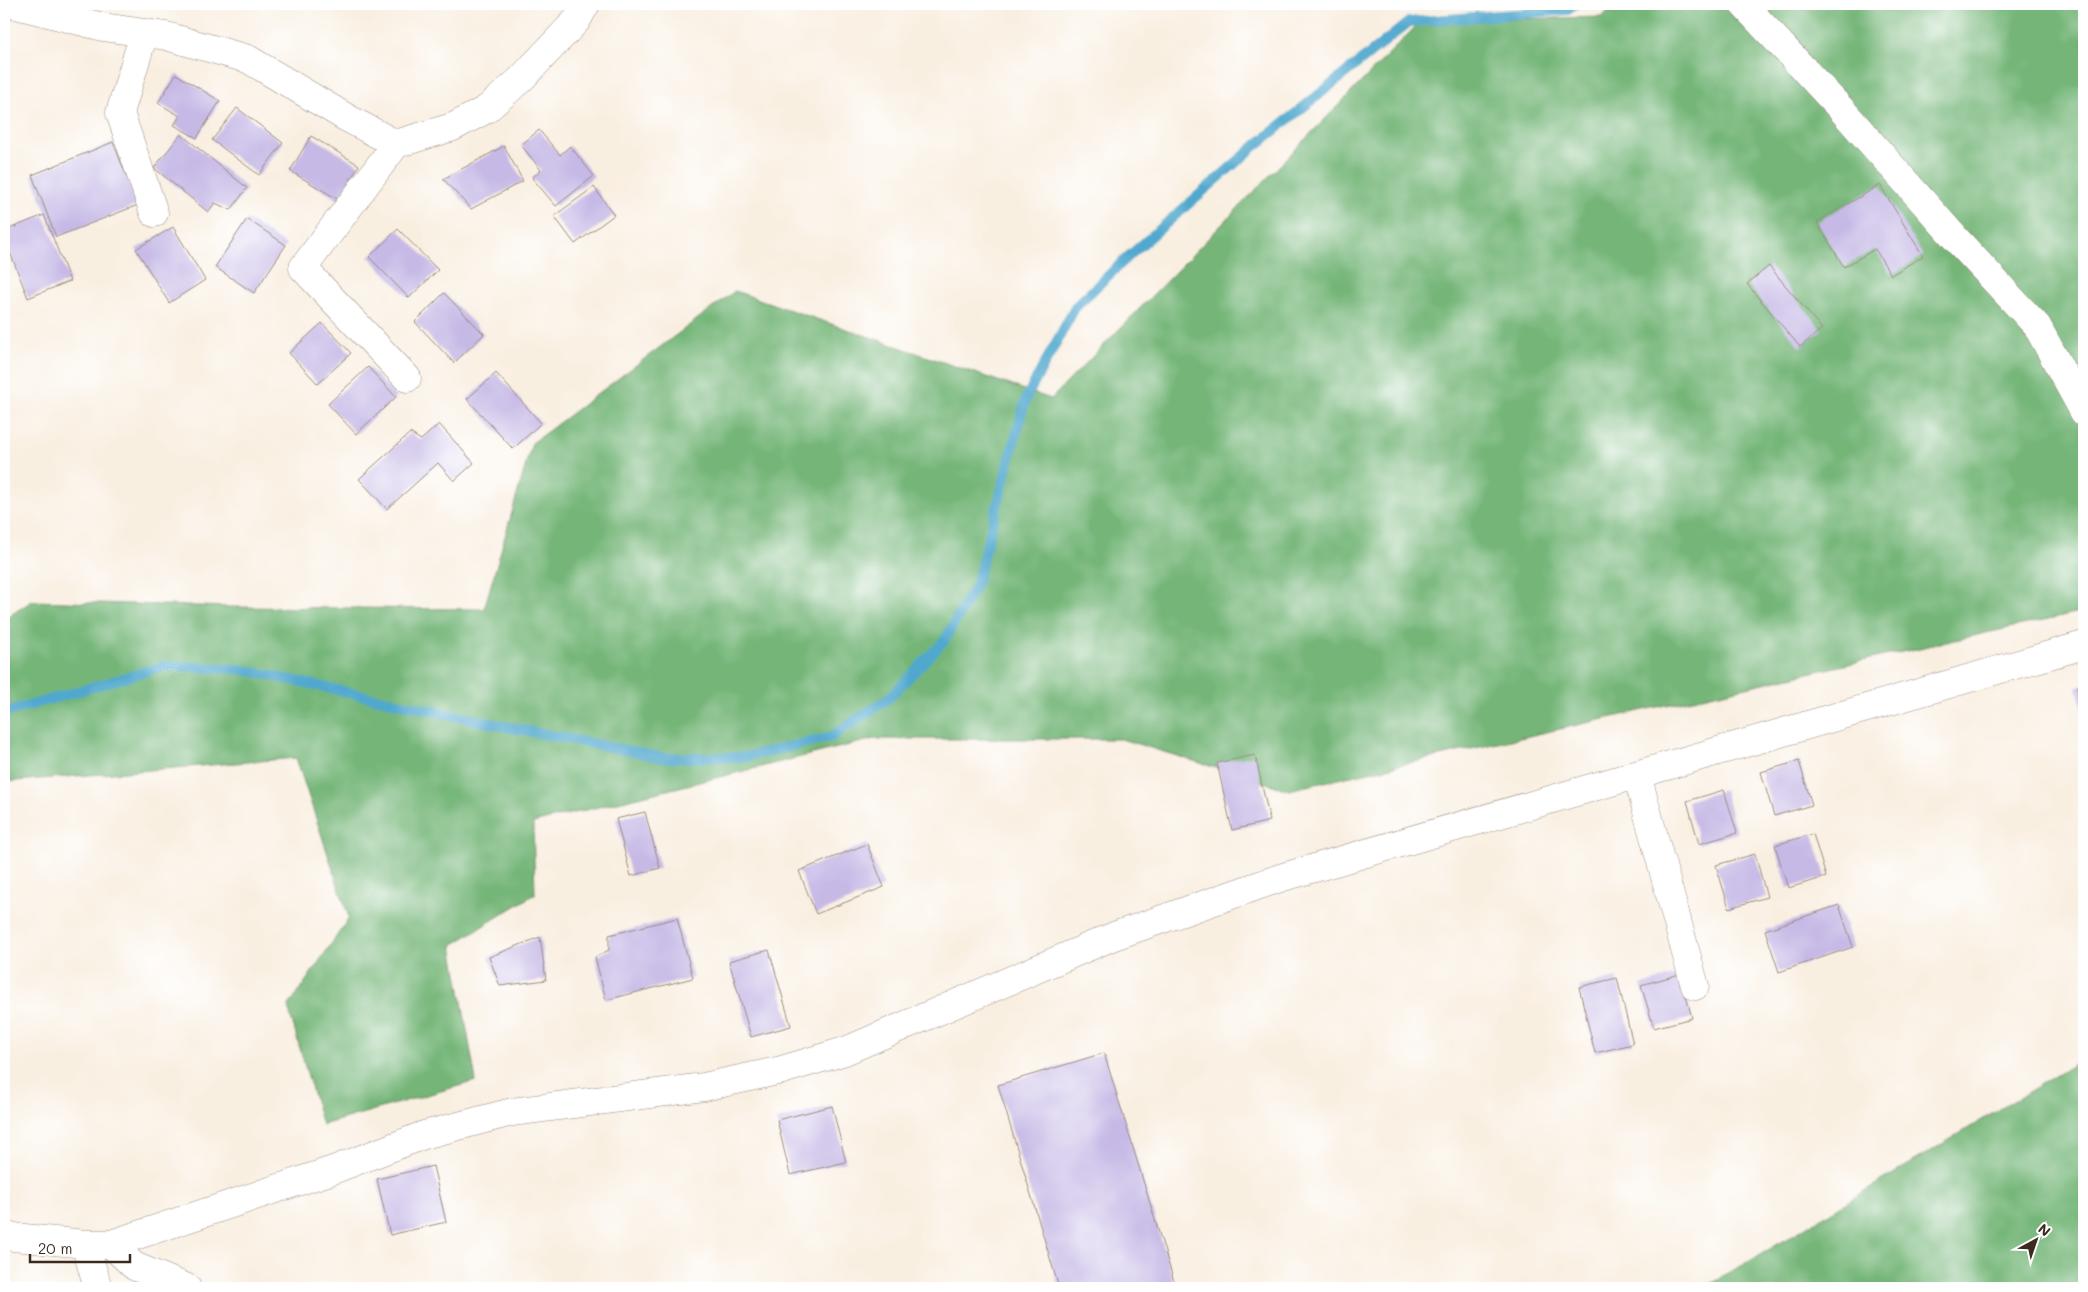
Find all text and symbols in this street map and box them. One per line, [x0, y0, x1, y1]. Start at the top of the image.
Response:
north arrow [2010, 1214, 2060, 1264]
text: N [2034, 1219, 2055, 1240]
scale bar [30, 1232, 130, 1264]
text: 20 m [38, 1238, 72, 1258]

